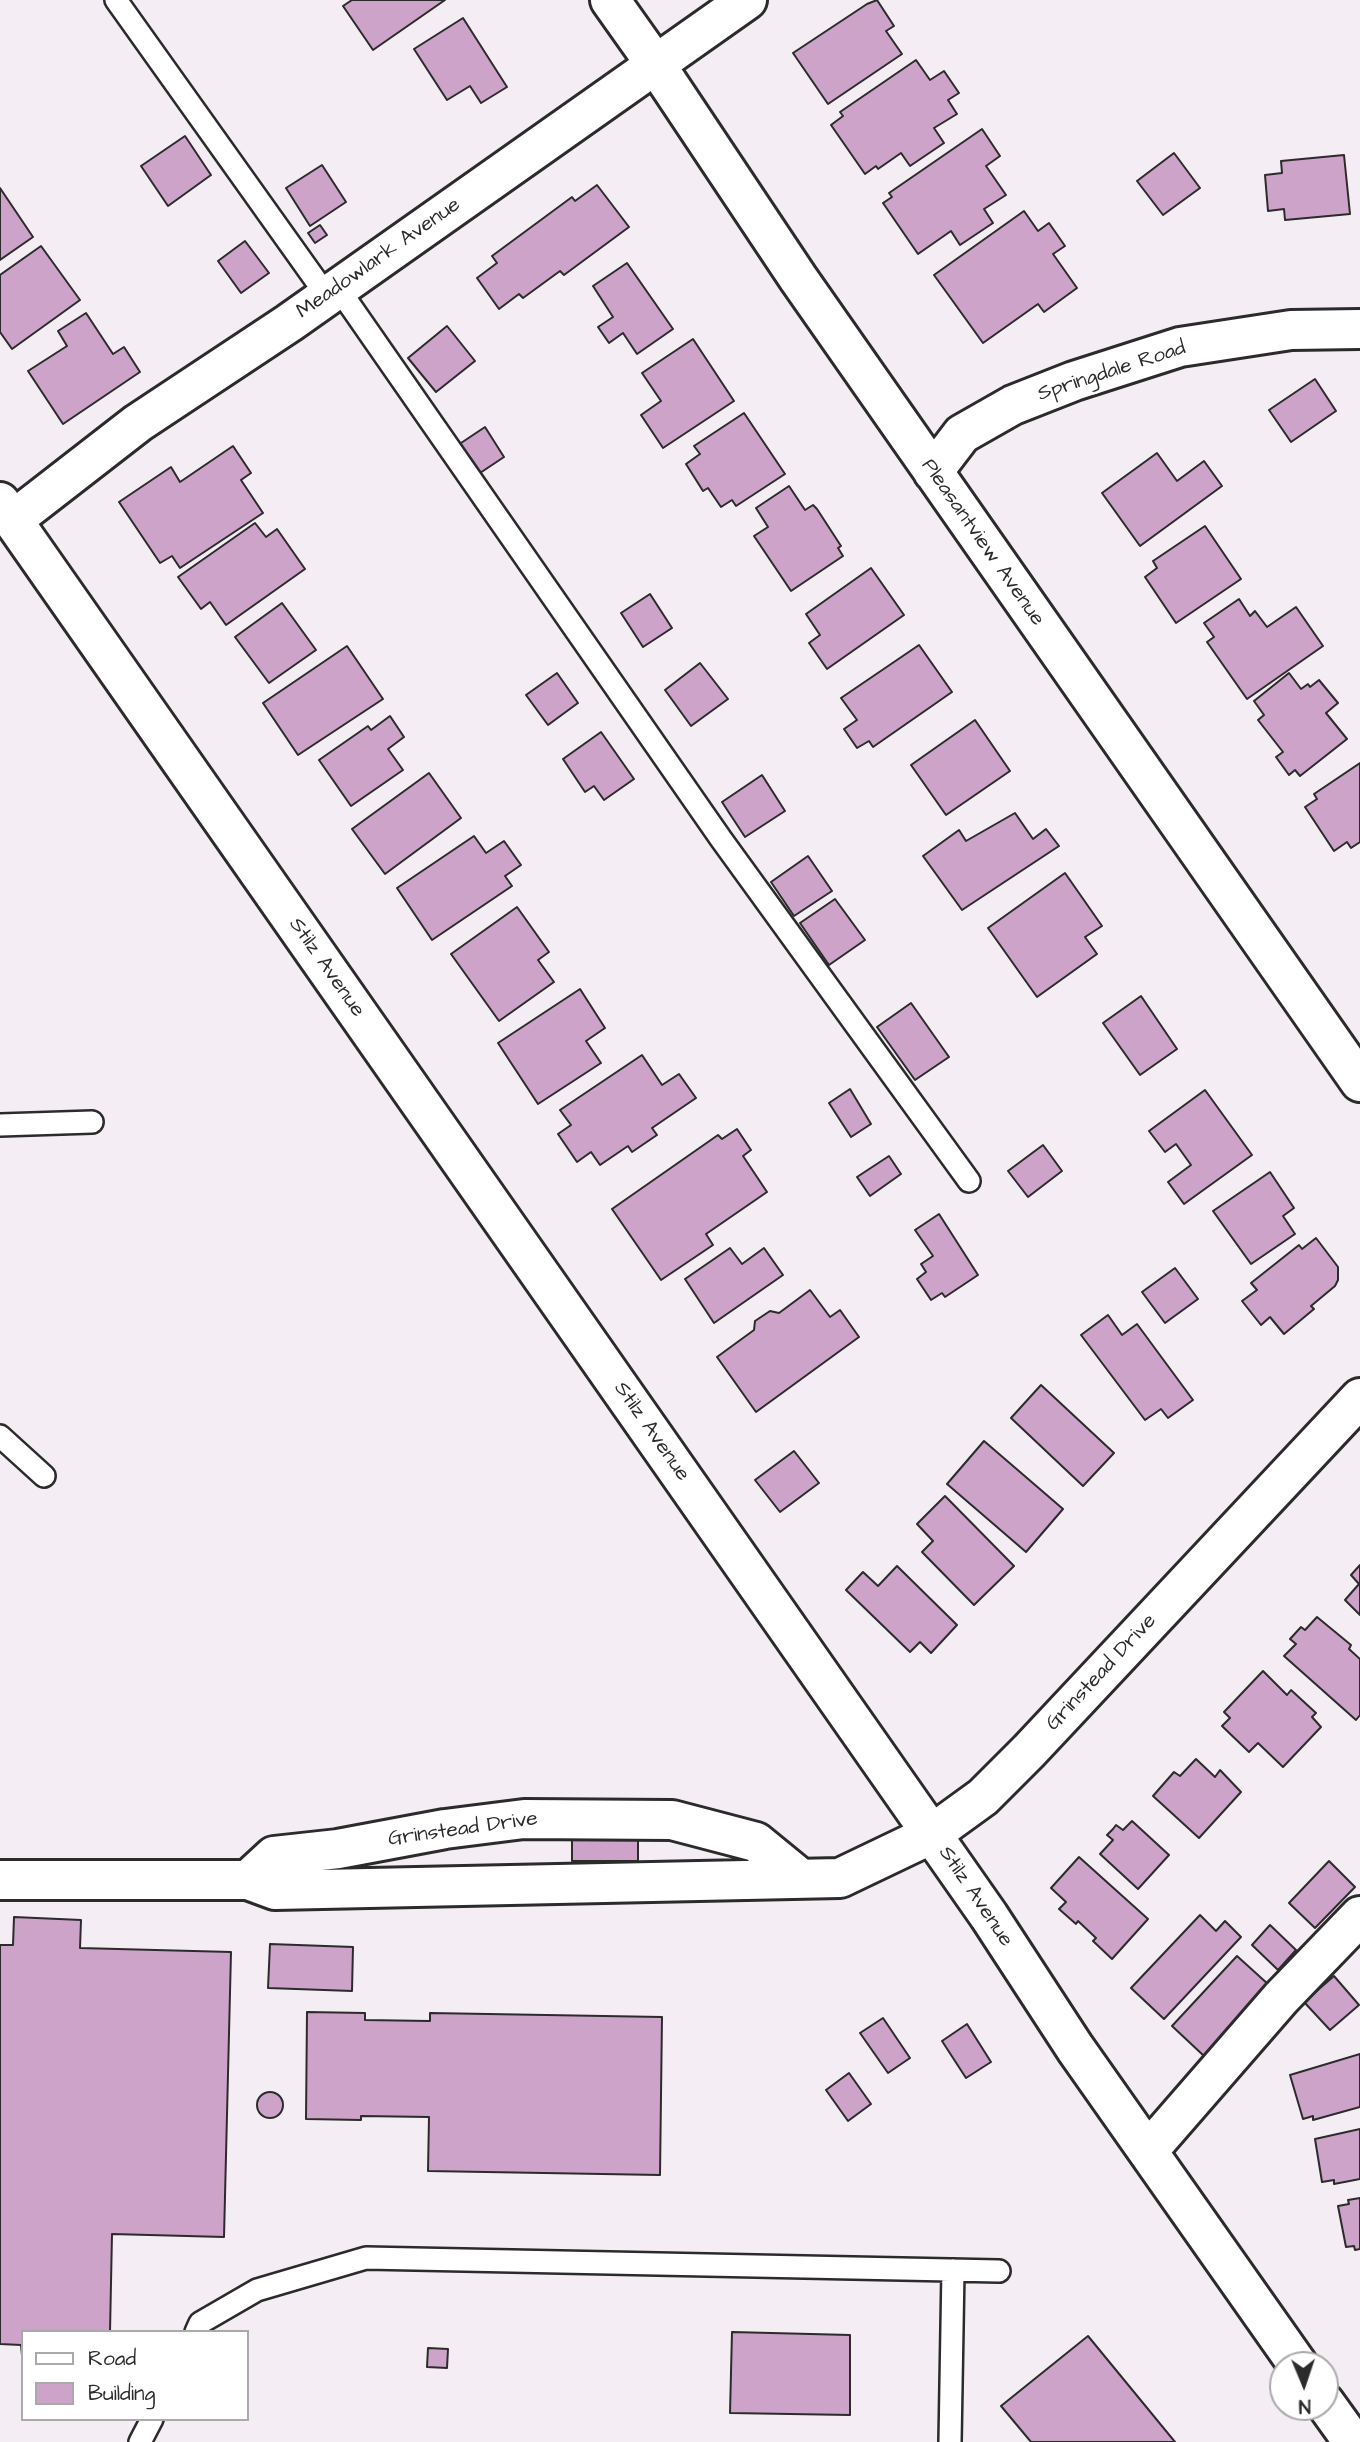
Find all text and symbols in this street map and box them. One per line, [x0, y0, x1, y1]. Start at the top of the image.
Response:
street label: Meadowlark Avenue [292, 193, 466, 325]
street label: Springdale Road [1035, 336, 1189, 408]
street label: Pleasantview Avenue [915, 455, 1049, 631]
street label: Stilz Avenue [283, 913, 369, 1023]
street label: Stilz Avenue [608, 1377, 694, 1487]
street label: Grinstead Drive [1041, 1609, 1163, 1737]
street label: Grinstead Drive [387, 1807, 539, 1853]
street label: Stilz Avenue [932, 1842, 1018, 1952]
legend [21, 2330, 248, 2421]
text: Road [88, 2344, 136, 2373]
north arrow [1269, 2351, 1339, 2421]
text: Building [88, 2379, 155, 2408]
text: N [1298, 2392, 1311, 2419]

